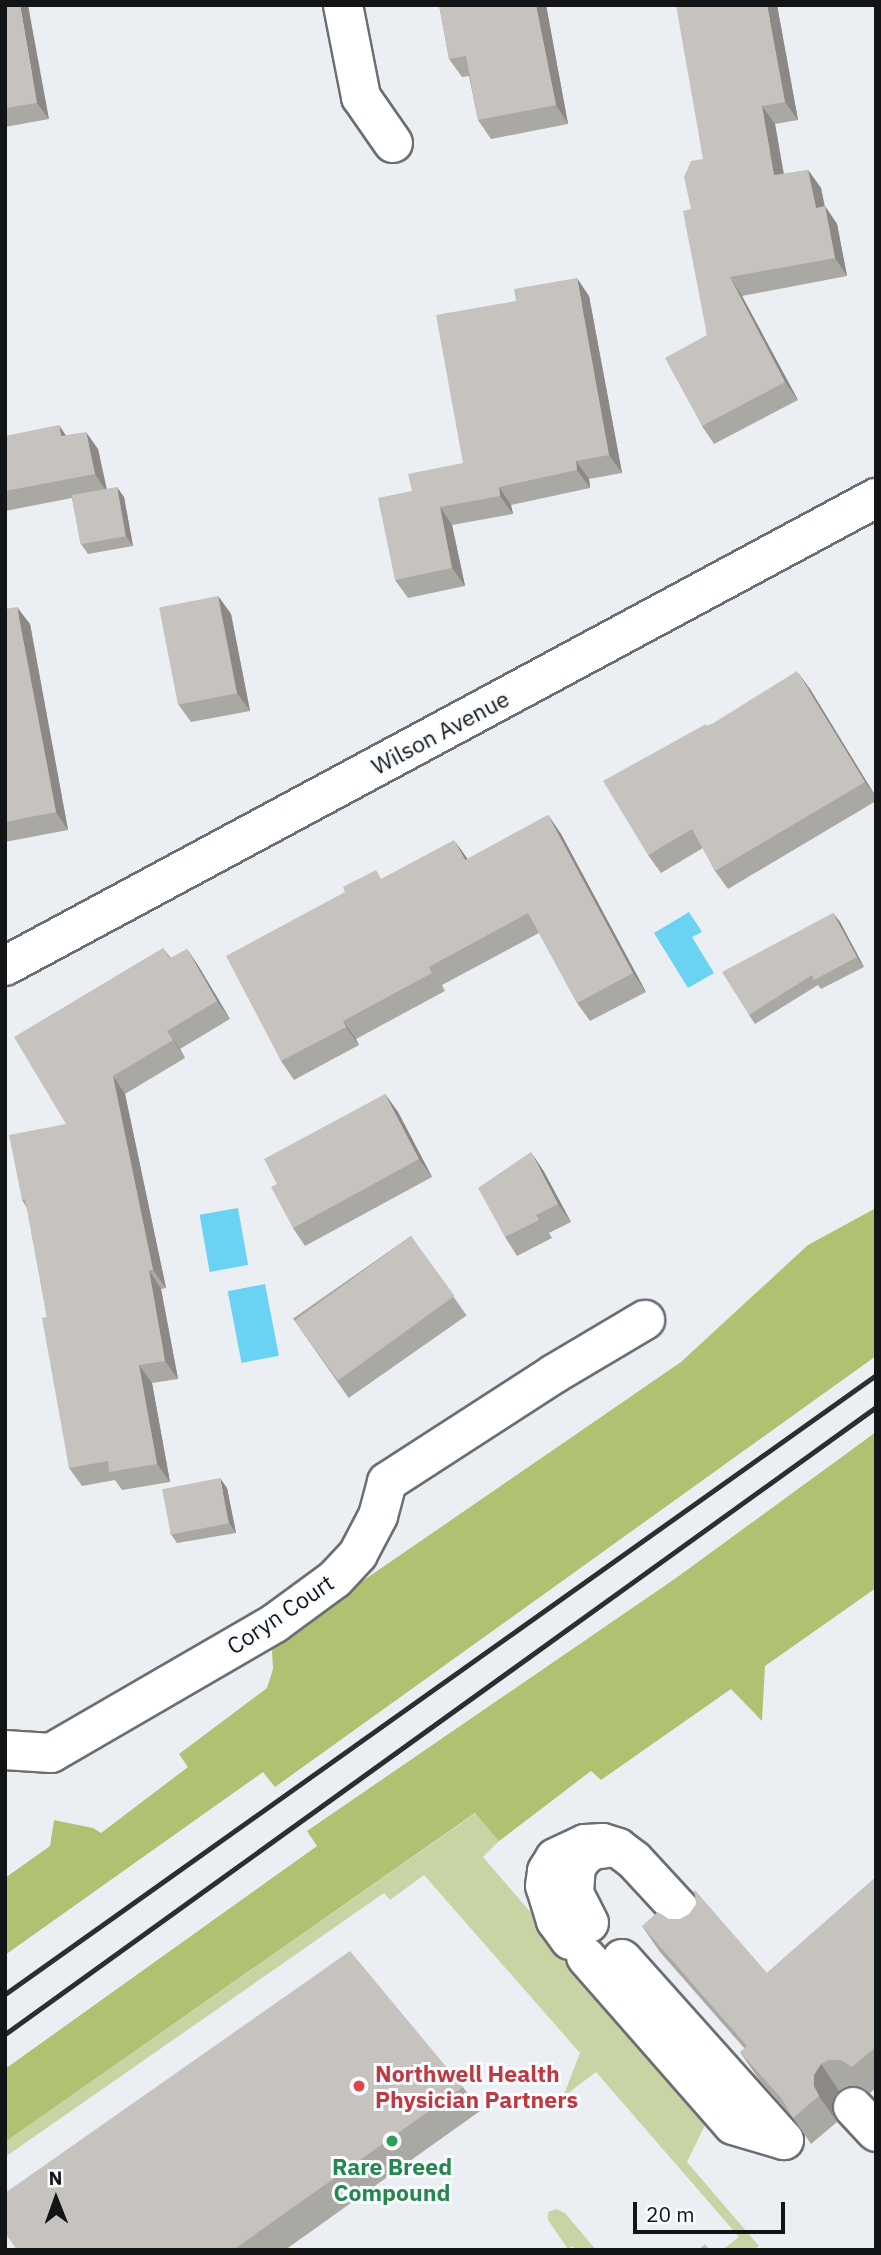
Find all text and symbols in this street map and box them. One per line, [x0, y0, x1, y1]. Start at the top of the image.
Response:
street label: Wilson Avenue [366, 684, 514, 780]
street label: Coryn Court [221, 1568, 339, 1660]
place label: Northwell Health Physician Partners [375, 2059, 578, 2113]
marker: Northwell Health Physician Partners [349, 2076, 369, 2096]
marker: Rare Breed Compound [384, 2133, 400, 2149]
place label: Rare Breed Compound [332, 2152, 452, 2206]
north arrow [21, 2164, 91, 2234]
text: N [49, 2166, 63, 2190]
scale bar [636, 2188, 788, 2232]
text: 20 m [646, 2200, 695, 2228]

